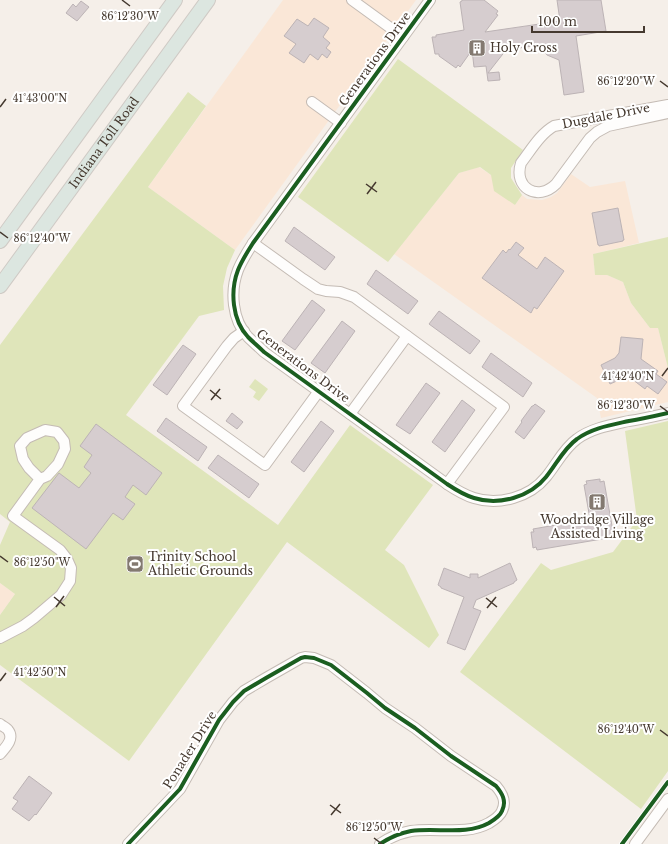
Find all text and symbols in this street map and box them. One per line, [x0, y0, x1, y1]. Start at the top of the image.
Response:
scale bar [532, 8, 644, 34]
street label: Generations Drive [335, 9, 414, 109]
text: 86°12'30"W [101, 10, 159, 23]
text: 100 m [538, 14, 577, 29]
building icon: Holy Cross [467, 38, 487, 58]
place label: Holy Cross [490, 40, 557, 55]
text: 86°12'20"W [597, 75, 655, 88]
text: 41°43'00"N [13, 92, 67, 105]
street label: Indiana Toll Road [65, 94, 142, 191]
street label: Dugdale Drive [561, 100, 651, 131]
text: 86°12'40"W [14, 232, 71, 245]
street label: Generations Drive [254, 326, 353, 406]
text: 41°42'40"N [602, 370, 654, 383]
text: 86°12'30"W [597, 399, 655, 412]
building icon: Woodridge Village Assisted Living [587, 492, 607, 512]
place label: Woodridge Village Assisted Living [539, 512, 654, 541]
place label: Trinity School Athletic Grounds [147, 549, 253, 578]
sports icon: Trinity School Athletic Grounds [125, 554, 145, 574]
text: 86°12'50"W [14, 556, 71, 569]
text: 41°42'50"N [14, 666, 66, 679]
street label: Ponader Drive [160, 708, 220, 791]
text: 86°12'40"W [598, 723, 655, 736]
text: 86°12'50"W [346, 821, 403, 834]

